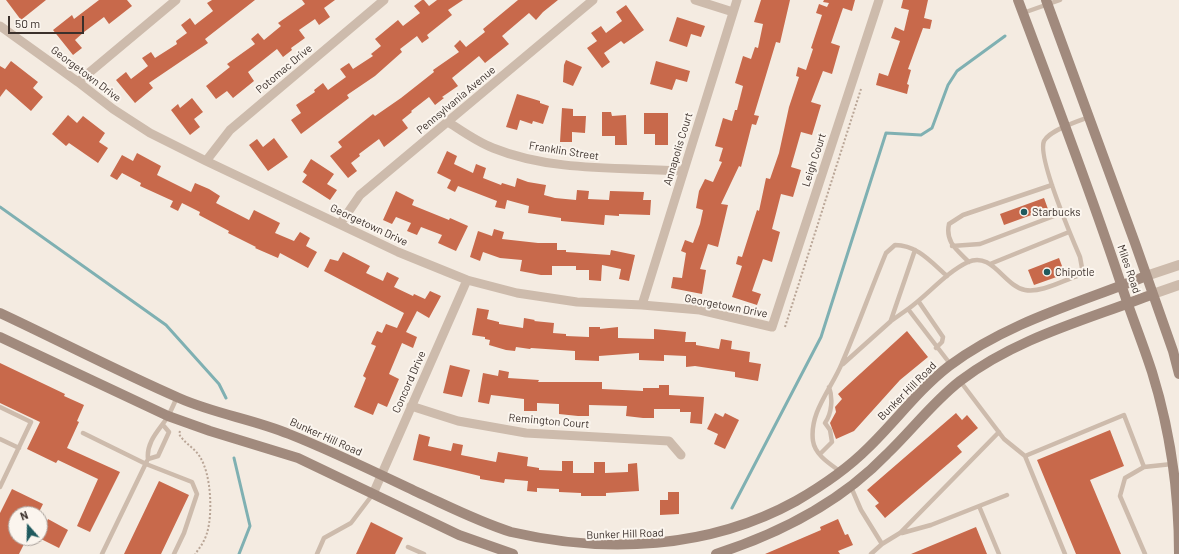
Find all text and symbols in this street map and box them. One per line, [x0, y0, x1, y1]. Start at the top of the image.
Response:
scale bar [10, 8, 86, 34]
text: 50 m [15, 16, 40, 30]
street label: Potomac Drive [253, 42, 315, 96]
street label: Georgetown Drive [48, 43, 124, 105]
street label: Pennsylvania Avenue [414, 63, 498, 137]
street label: Annapolis Court [661, 111, 695, 187]
street label: Leigh Court [799, 131, 829, 189]
street label: Franklin Street [528, 139, 600, 163]
street label: Georgetown Drive [328, 201, 410, 249]
place label: Starbucks [1032, 205, 1080, 219]
marker: Starbucks [1019, 207, 1029, 217]
street label: Miles Road [1114, 243, 1144, 295]
place label: Chipotle [1055, 265, 1095, 279]
marker: Chipotle [1042, 267, 1052, 277]
street label: Georgetown Drive [683, 291, 769, 321]
street label: Concord Drive [389, 349, 429, 415]
street label: Bunker Hill Road [875, 359, 939, 423]
street label: Remington Court [508, 411, 590, 431]
street label: Bunker Hill Road [288, 415, 364, 459]
north arrow [8, 506, 48, 546]
text: N [18, 508, 30, 523]
street label: Bunker Hill Road [586, 526, 664, 542]

